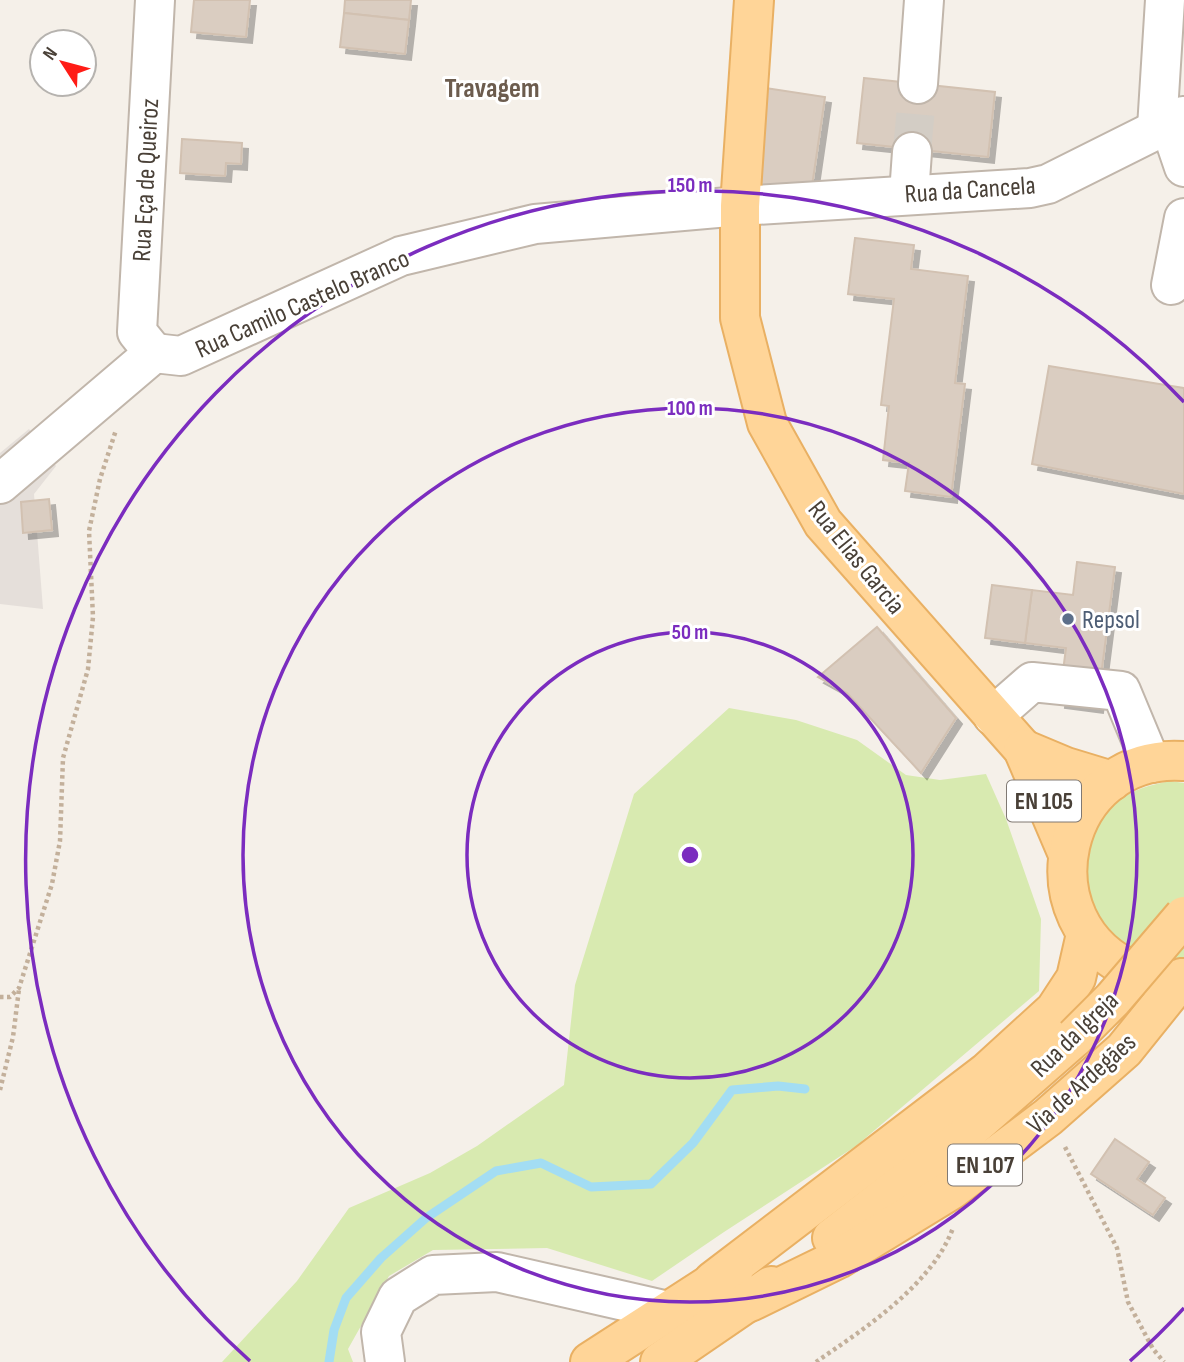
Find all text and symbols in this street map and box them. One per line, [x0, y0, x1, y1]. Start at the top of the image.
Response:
north arrow [28, 28, 98, 98]
text: N [38, 43, 63, 65]
district label: Travagem [444, 72, 540, 105]
street label: Rua Eça de Queiroz [127, 98, 166, 262]
street label: Rua da Cancela [904, 170, 1036, 211]
text: 150 m [668, 173, 712, 198]
street label: Rua Camilo Castelo Branco [191, 243, 414, 365]
text: 100 m [667, 396, 713, 421]
street label: Rua Elias Garcia [801, 495, 911, 621]
place label: Repsol [1082, 605, 1140, 636]
marker: Repsol [1060, 611, 1076, 627]
text: 50 m [672, 620, 708, 645]
road number: EN 105 [1007, 780, 1081, 822]
centre of rings [678, 843, 702, 867]
street label: Rua da Igreja [1025, 986, 1125, 1084]
street label: Via de Ardegães [1021, 1027, 1143, 1141]
road number: EN 107 [948, 1144, 1022, 1185]

